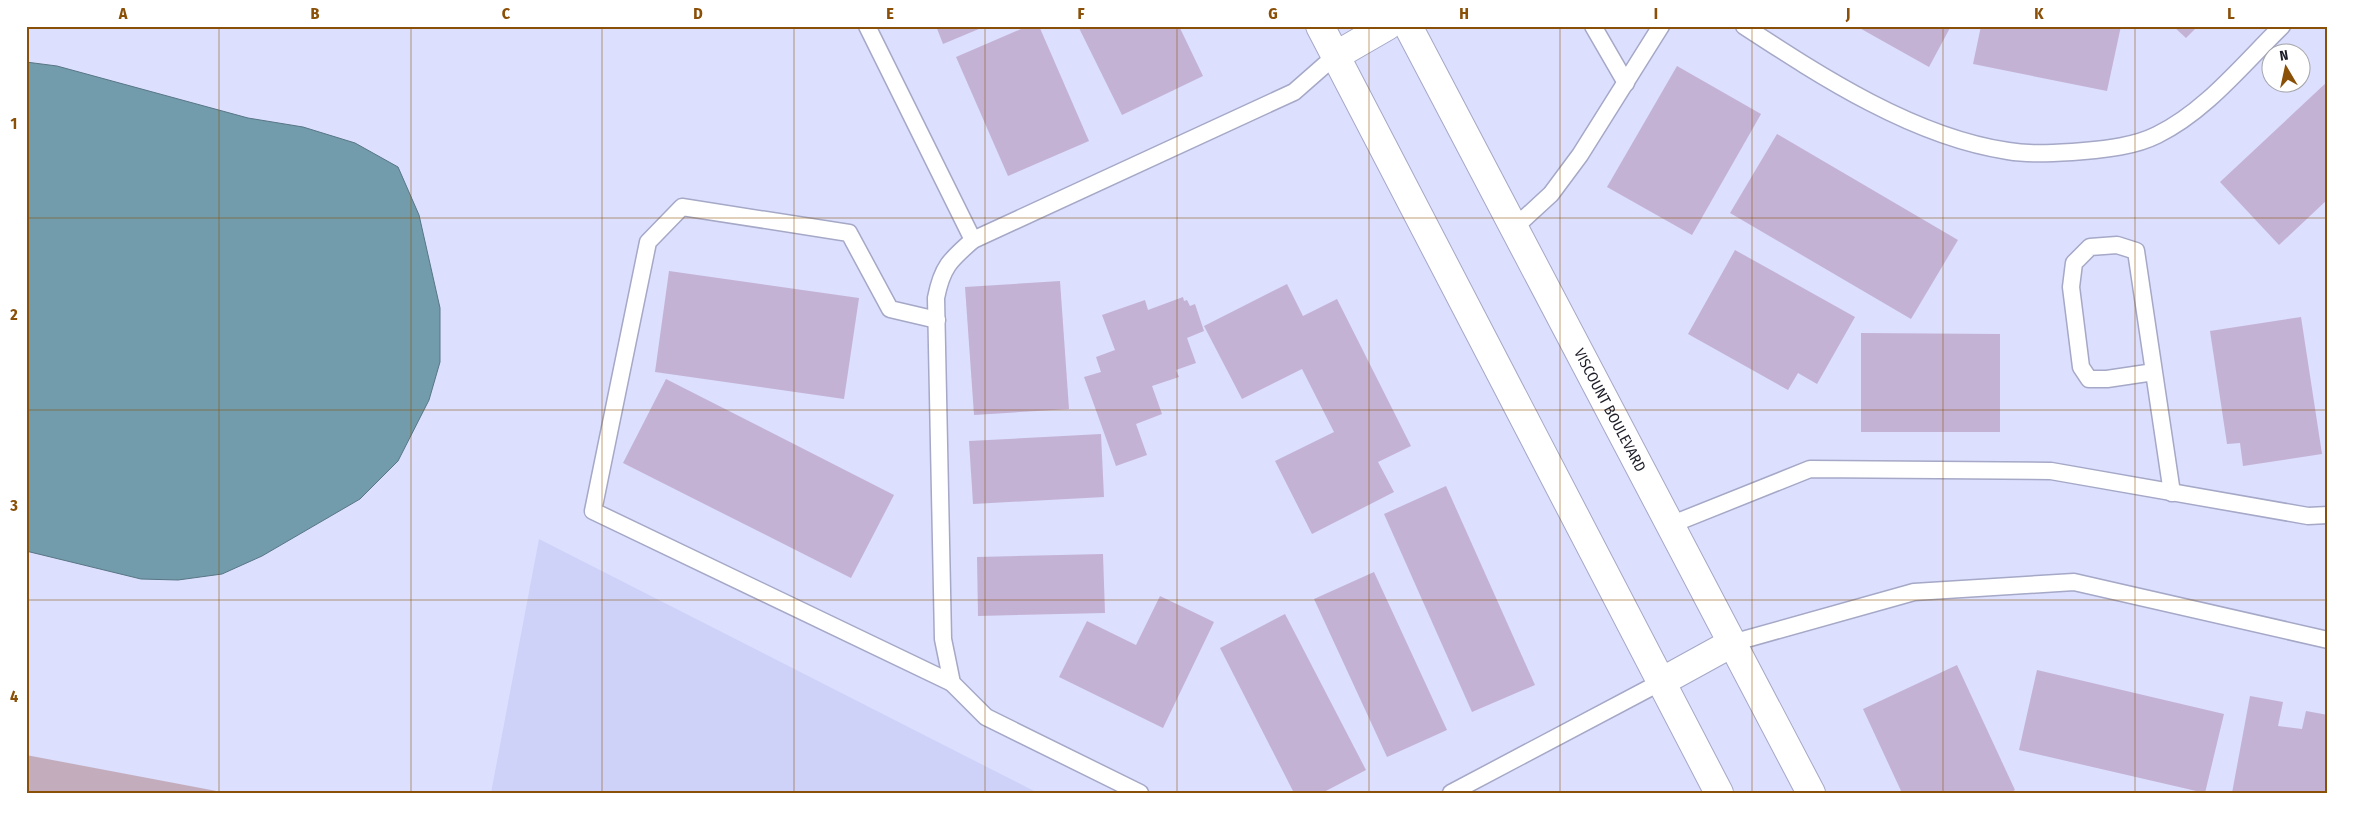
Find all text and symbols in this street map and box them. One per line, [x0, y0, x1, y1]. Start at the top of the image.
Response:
text: A [118, 4, 128, 23]
text: B [311, 4, 320, 23]
text: C [502, 4, 511, 23]
text: D [693, 4, 703, 23]
text: E [886, 4, 894, 23]
text: F [1077, 4, 1085, 23]
text: G [1268, 4, 1278, 23]
text: H [1459, 4, 1469, 23]
text: I [1654, 4, 1658, 23]
text: J [1845, 4, 1850, 23]
text: K [2034, 4, 2044, 23]
text: L [2227, 4, 2235, 23]
north arrow [2262, 42, 2312, 92]
text: N [2279, 47, 2290, 65]
text: 1 [11, 114, 17, 133]
text: 2 [9, 305, 18, 324]
street label: VISCOUNT BOULEVARD [1570, 346, 1650, 475]
text: 3 [9, 496, 18, 515]
text: 4 [10, 687, 18, 706]

